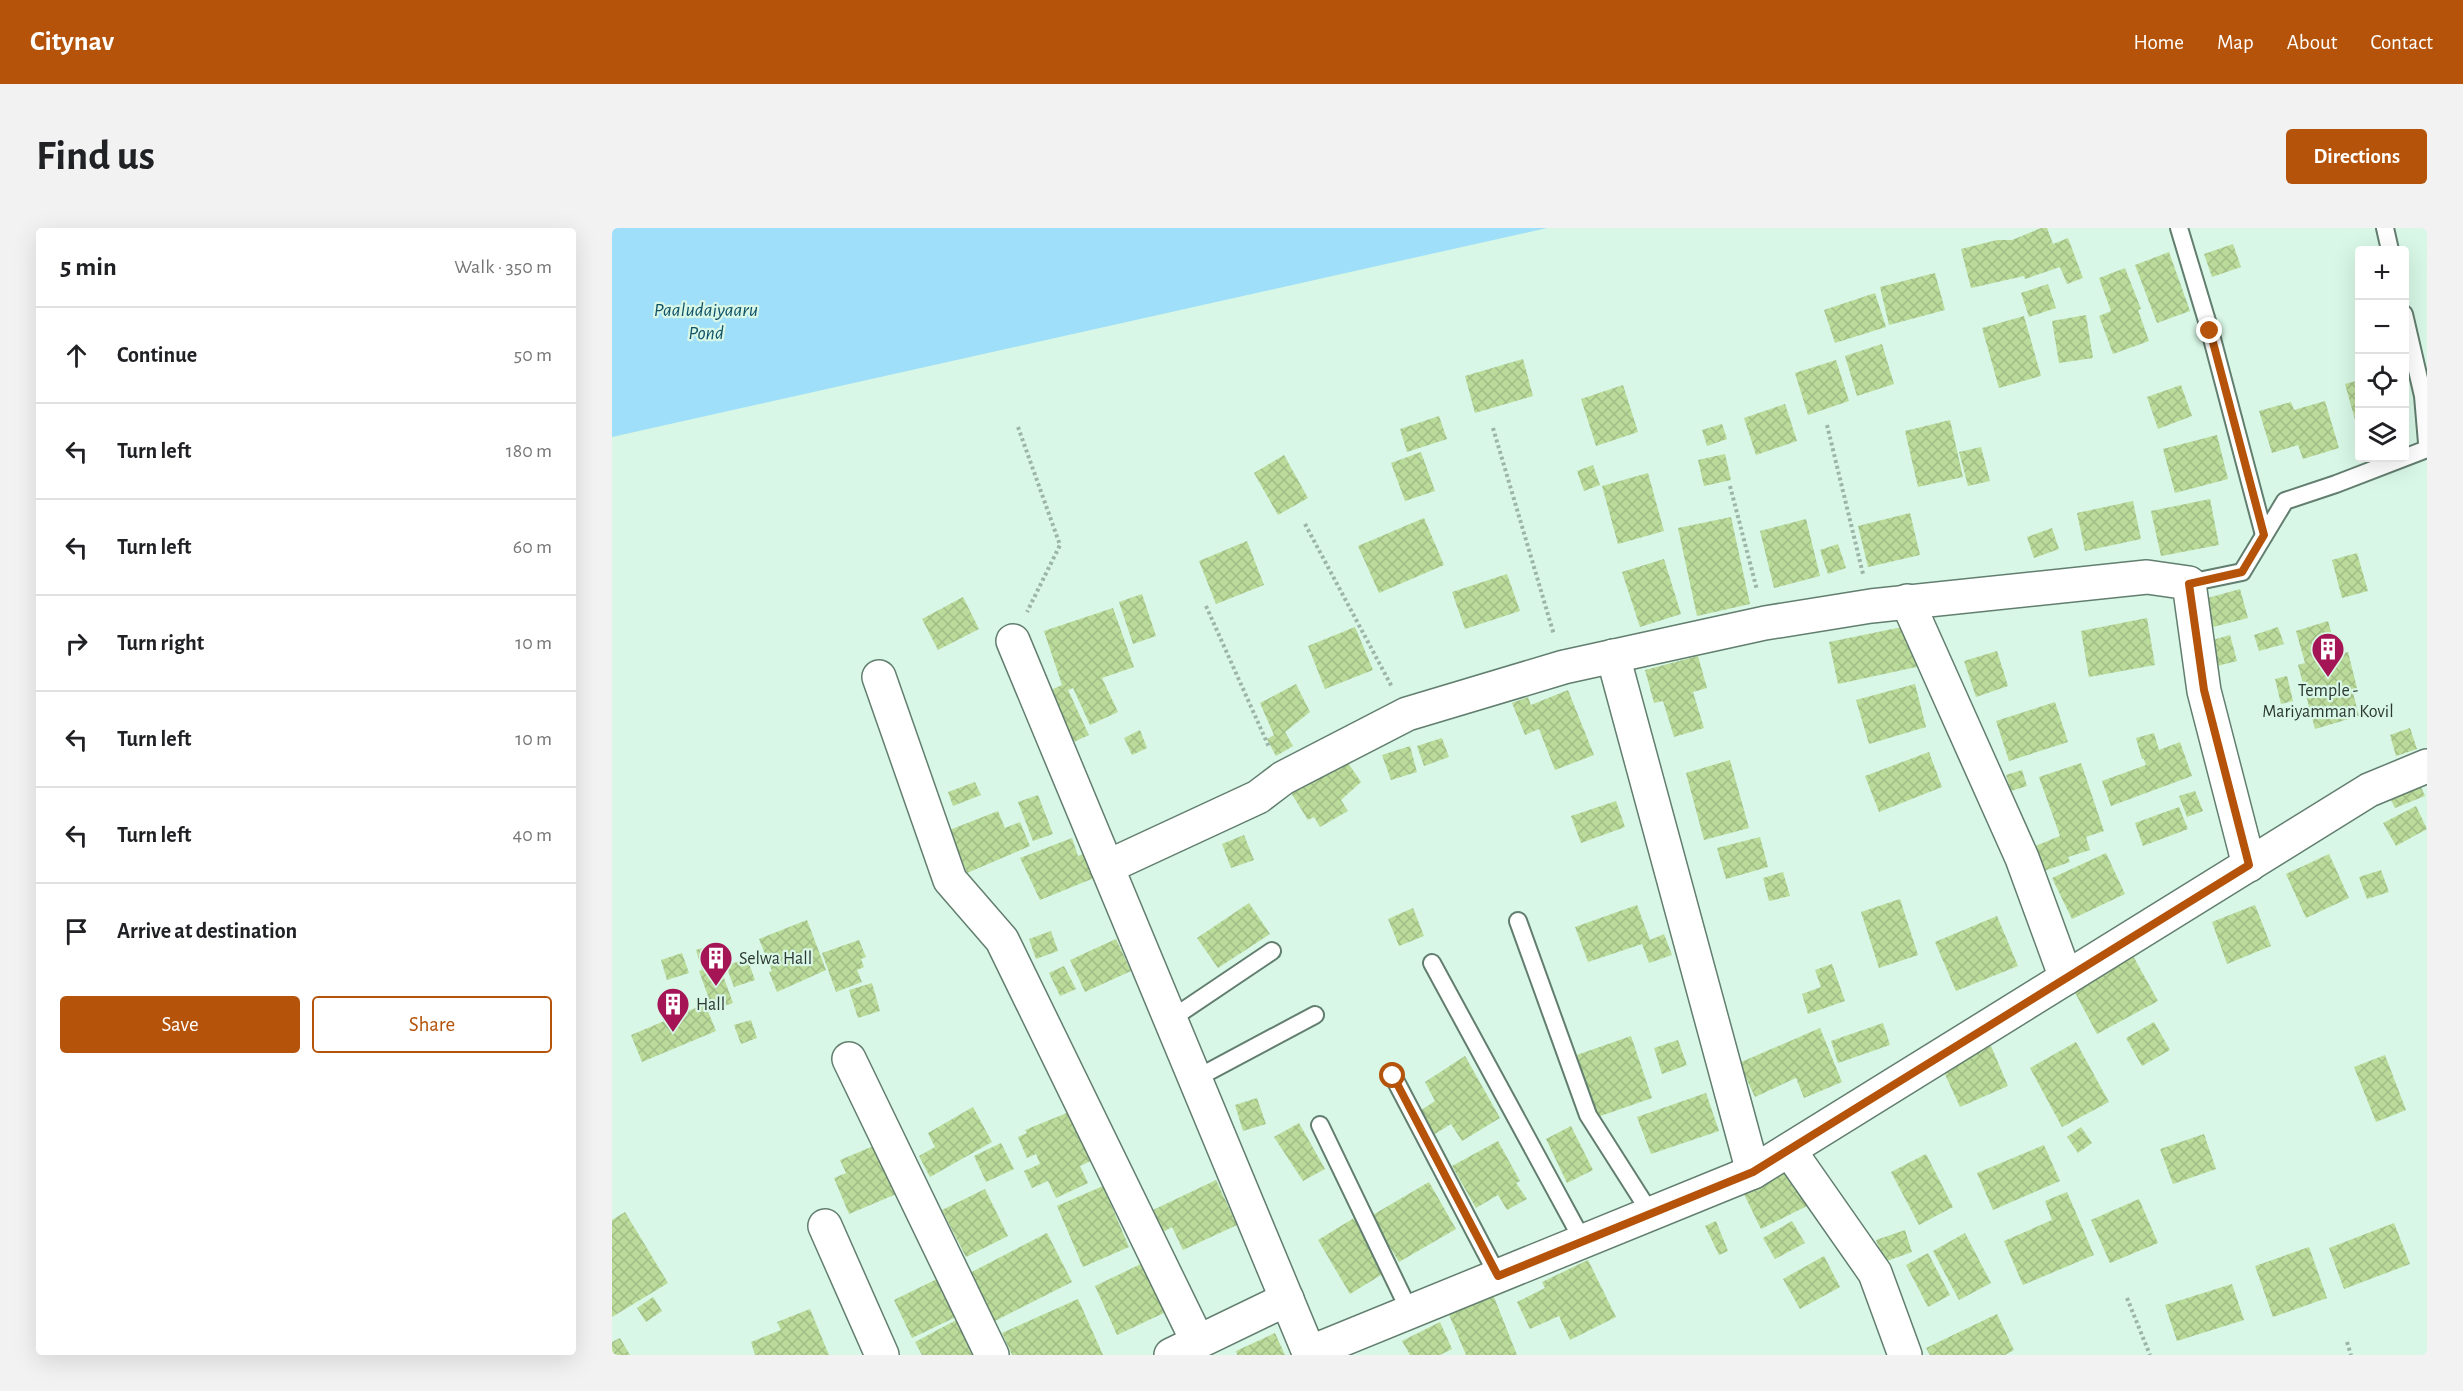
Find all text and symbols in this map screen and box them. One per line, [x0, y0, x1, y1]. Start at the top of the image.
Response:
text: Citynav [30, 28, 114, 56]
text: Home [2133, 32, 2184, 53]
text: Map [2217, 32, 2254, 53]
text: About [2287, 32, 2337, 53]
text: Contact [2370, 32, 2433, 53]
button: Directions [2286, 129, 2427, 184]
text: Find us [36, 135, 155, 177]
map controls [2355, 246, 2409, 462]
button: + [2355, 246, 2409, 300]
text: 5 min [60, 254, 117, 280]
text: Walk · 350 m [454, 257, 552, 277]
water label: Paaludaiyaaru Pond [654, 300, 758, 343]
button: − [2355, 300, 2409, 354]
route end [2196, 317, 2222, 343]
icon: ahead [60, 339, 93, 372]
text: Continue [117, 344, 197, 366]
text: 50 m [514, 345, 552, 365]
button: locate [2355, 354, 2409, 408]
button: layers [2355, 408, 2409, 462]
icon: left [60, 435, 93, 468]
text: Turn left [117, 440, 191, 462]
text: 180 m [506, 441, 552, 461]
icon: left [60, 531, 93, 564]
text: Turn left [117, 536, 191, 558]
text: 60 m [513, 537, 552, 557]
icon: right [60, 627, 93, 660]
building icon: Temple - Mariyamman Kovil [2310, 631, 2346, 678]
text: Turn right [117, 632, 204, 654]
text: 10 m [515, 633, 552, 653]
place label: Temple - Mariyamman Kovil [2262, 682, 2394, 721]
icon: left [60, 723, 93, 756]
text: Turn left [117, 728, 191, 750]
text: 10 m [515, 729, 552, 749]
icon: left [60, 819, 93, 852]
text: Turn left [117, 824, 191, 846]
text: 40 m [513, 825, 552, 845]
icon: arrive [60, 915, 93, 948]
text: Arrive at destination [117, 920, 297, 942]
building icon: Selwa Hall [698, 940, 734, 987]
place label: Selwa Hall [739, 950, 812, 968]
building icon: Hall [655, 986, 691, 1033]
button: Save [60, 996, 300, 1053]
button: Share [312, 996, 552, 1053]
place label: Hall [696, 996, 725, 1014]
route start [1379, 1062, 1405, 1088]

